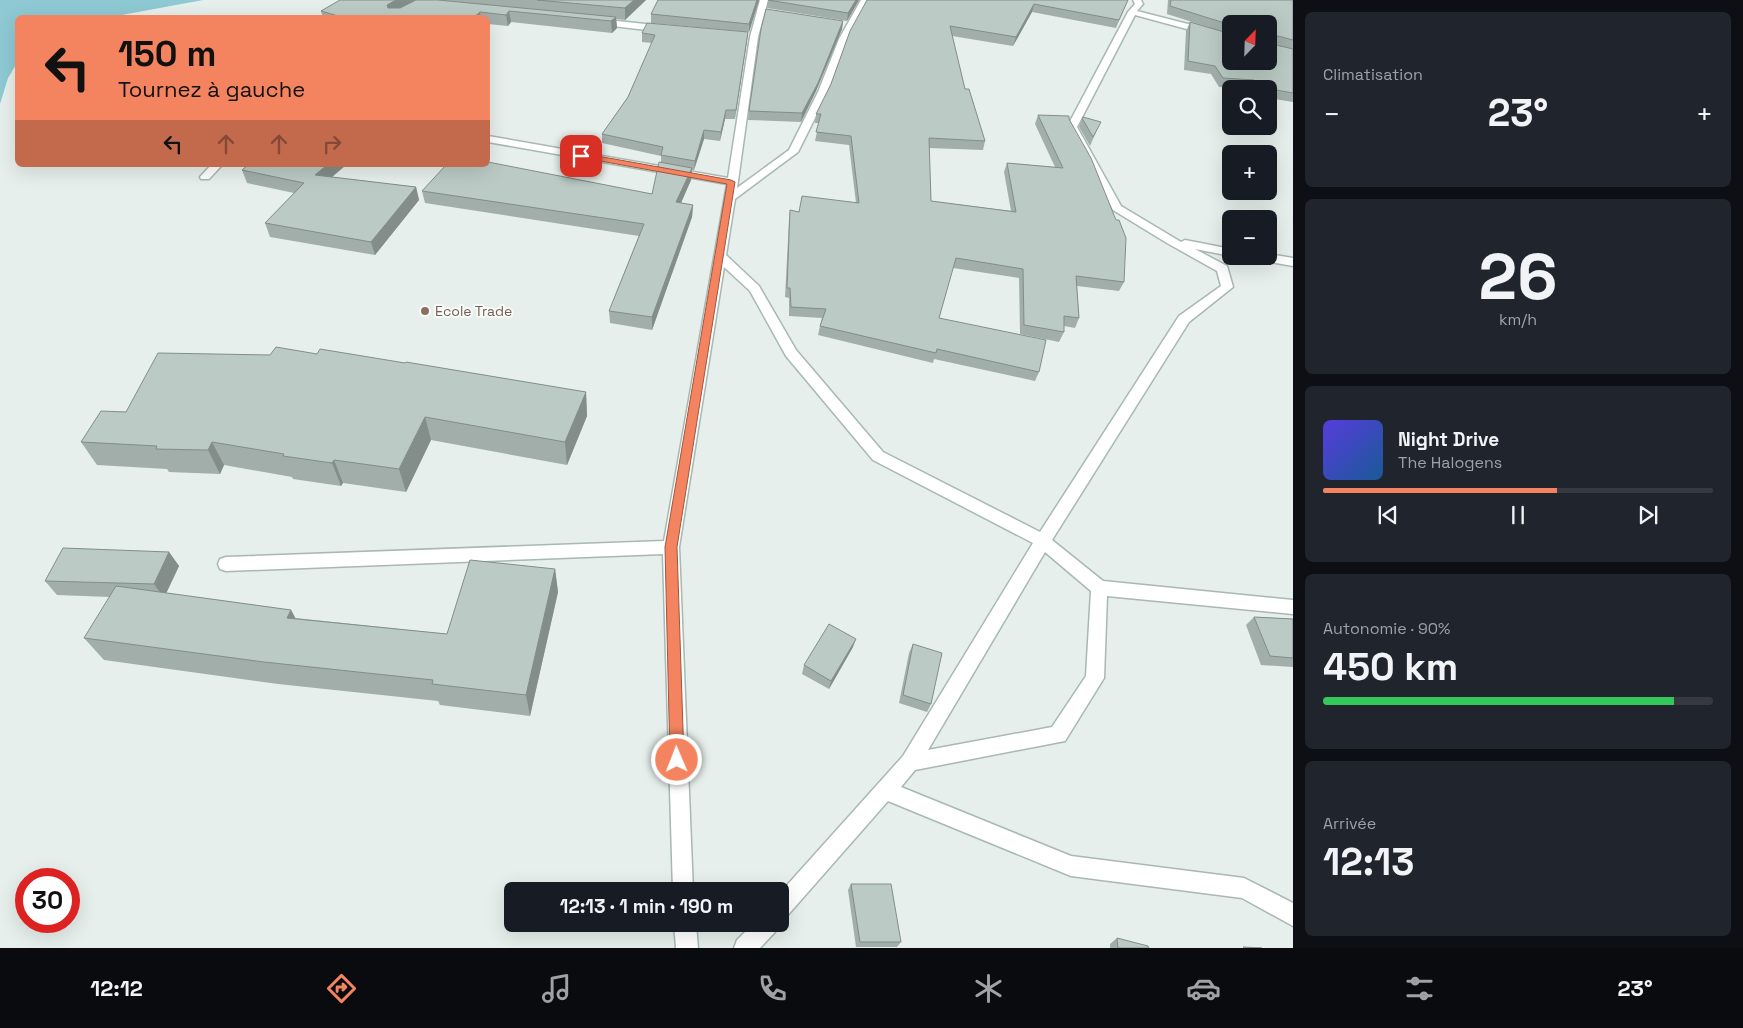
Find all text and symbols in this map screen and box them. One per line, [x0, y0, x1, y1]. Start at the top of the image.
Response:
north arrow [1222, 15, 1278, 70]
map controls [1222, 15, 1277, 265]
text: 150 m [118, 32, 216, 76]
icon: left [35, 35, 100, 100]
text: Climatisation [1323, 64, 1423, 85]
text: Tournez à gauche [118, 75, 305, 103]
button: search [1222, 80, 1277, 135]
text: 23° [1488, 89, 1548, 137]
text: − [1323, 96, 1340, 132]
text: + [1696, 96, 1713, 132]
icon: left [159, 130, 187, 158]
icon: ahead [212, 130, 240, 158]
icon: ahead [265, 130, 293, 158]
icon: right [318, 130, 346, 158]
pin [560, 135, 602, 177]
icon: arrive [567, 142, 595, 170]
button: + [1222, 145, 1277, 200]
button: − [1222, 210, 1277, 265]
text: 26 [1479, 235, 1557, 318]
place label: Ecole Trade [435, 302, 512, 320]
marker: Ecole Trade [419, 305, 431, 317]
text: km/h [1499, 309, 1537, 330]
text: Night Drive [1398, 427, 1499, 452]
text: The Halogens [1398, 452, 1502, 473]
icon: previous [1374, 501, 1402, 529]
icon: pause [1504, 501, 1532, 529]
icon: next [1634, 501, 1662, 529]
text: Autonomie · 90% [1323, 618, 1450, 639]
text: 450 km [1323, 643, 1458, 691]
position arrow [650, 733, 702, 785]
text: Arrivée [1323, 813, 1376, 834]
text: 12:13 [1323, 838, 1414, 886]
speed limit sign: 30 [15, 868, 80, 933]
text: 12:13 · 1 min · 190 m [560, 894, 733, 919]
icon: directions [324, 971, 359, 1006]
icon: music [539, 971, 574, 1006]
icon: phone [755, 971, 790, 1006]
icon: climate [971, 971, 1006, 1006]
icon: car [1186, 971, 1221, 1006]
icon: filters [1402, 971, 1437, 1006]
text: 12:12 [90, 974, 143, 1002]
text: 23° [1618, 974, 1653, 1002]

